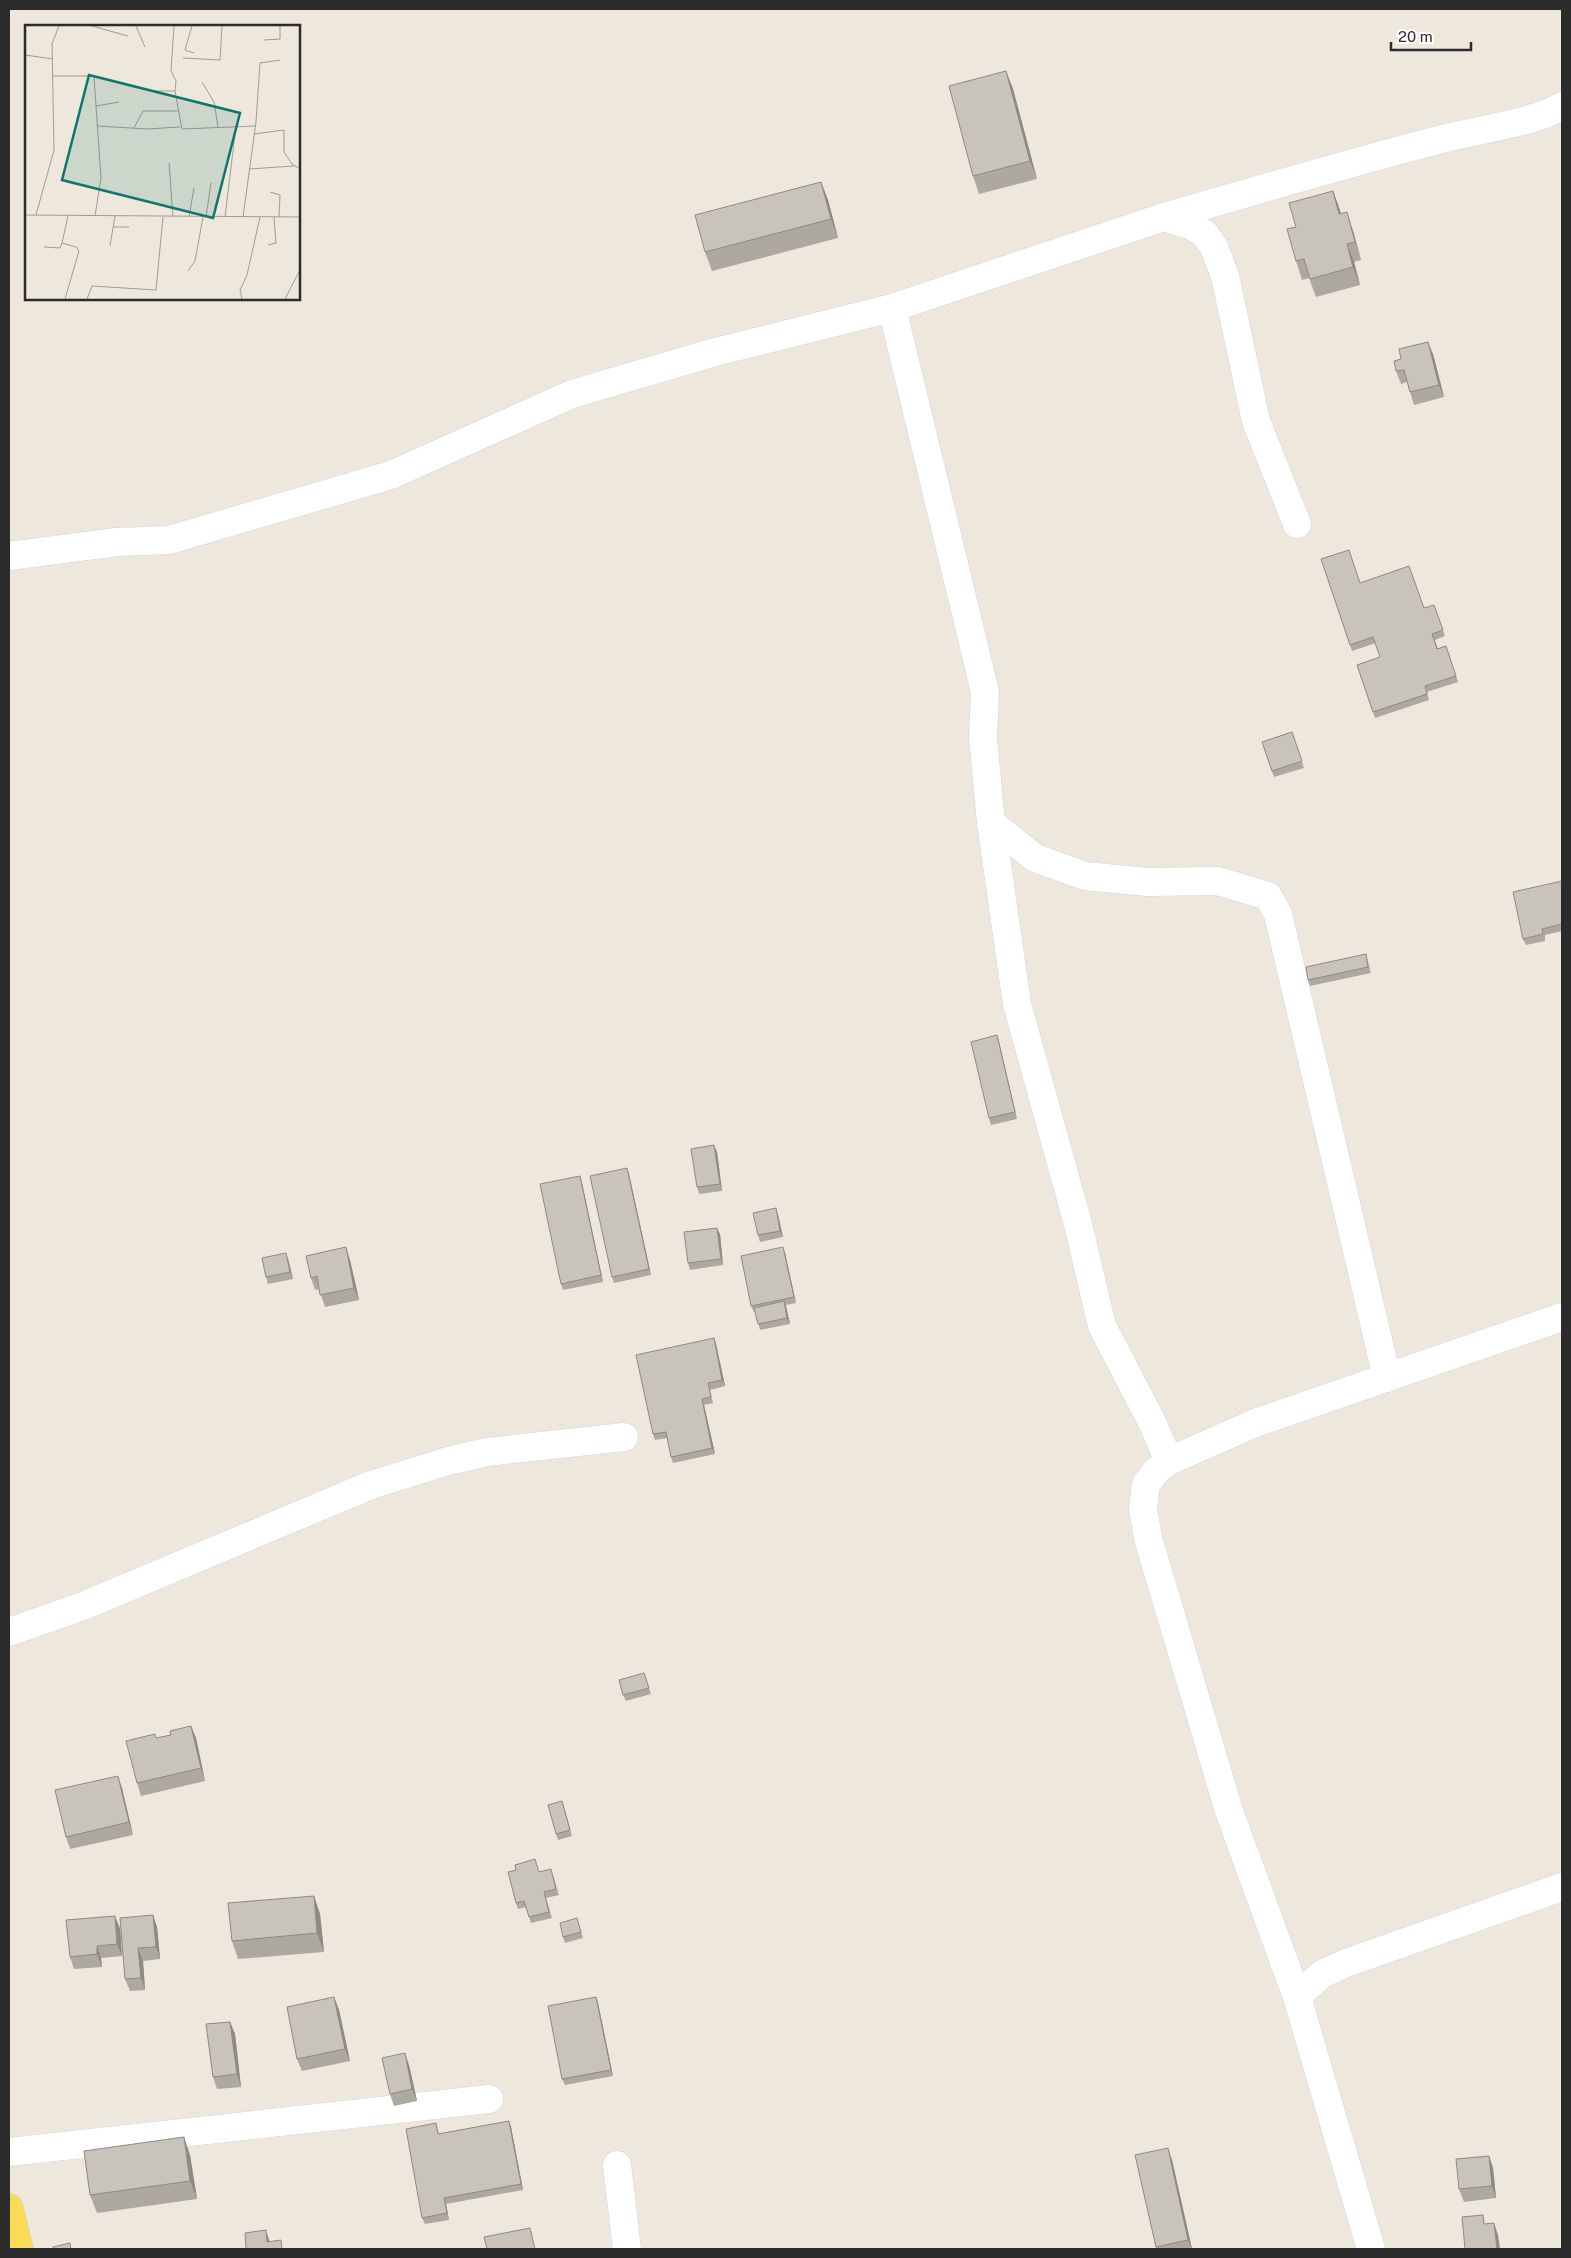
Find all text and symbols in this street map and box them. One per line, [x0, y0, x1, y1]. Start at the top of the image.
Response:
scale bar [1391, 20, 1471, 52]
inset map [25, 25, 300, 300]
text: 20 m [1398, 28, 1433, 45]

